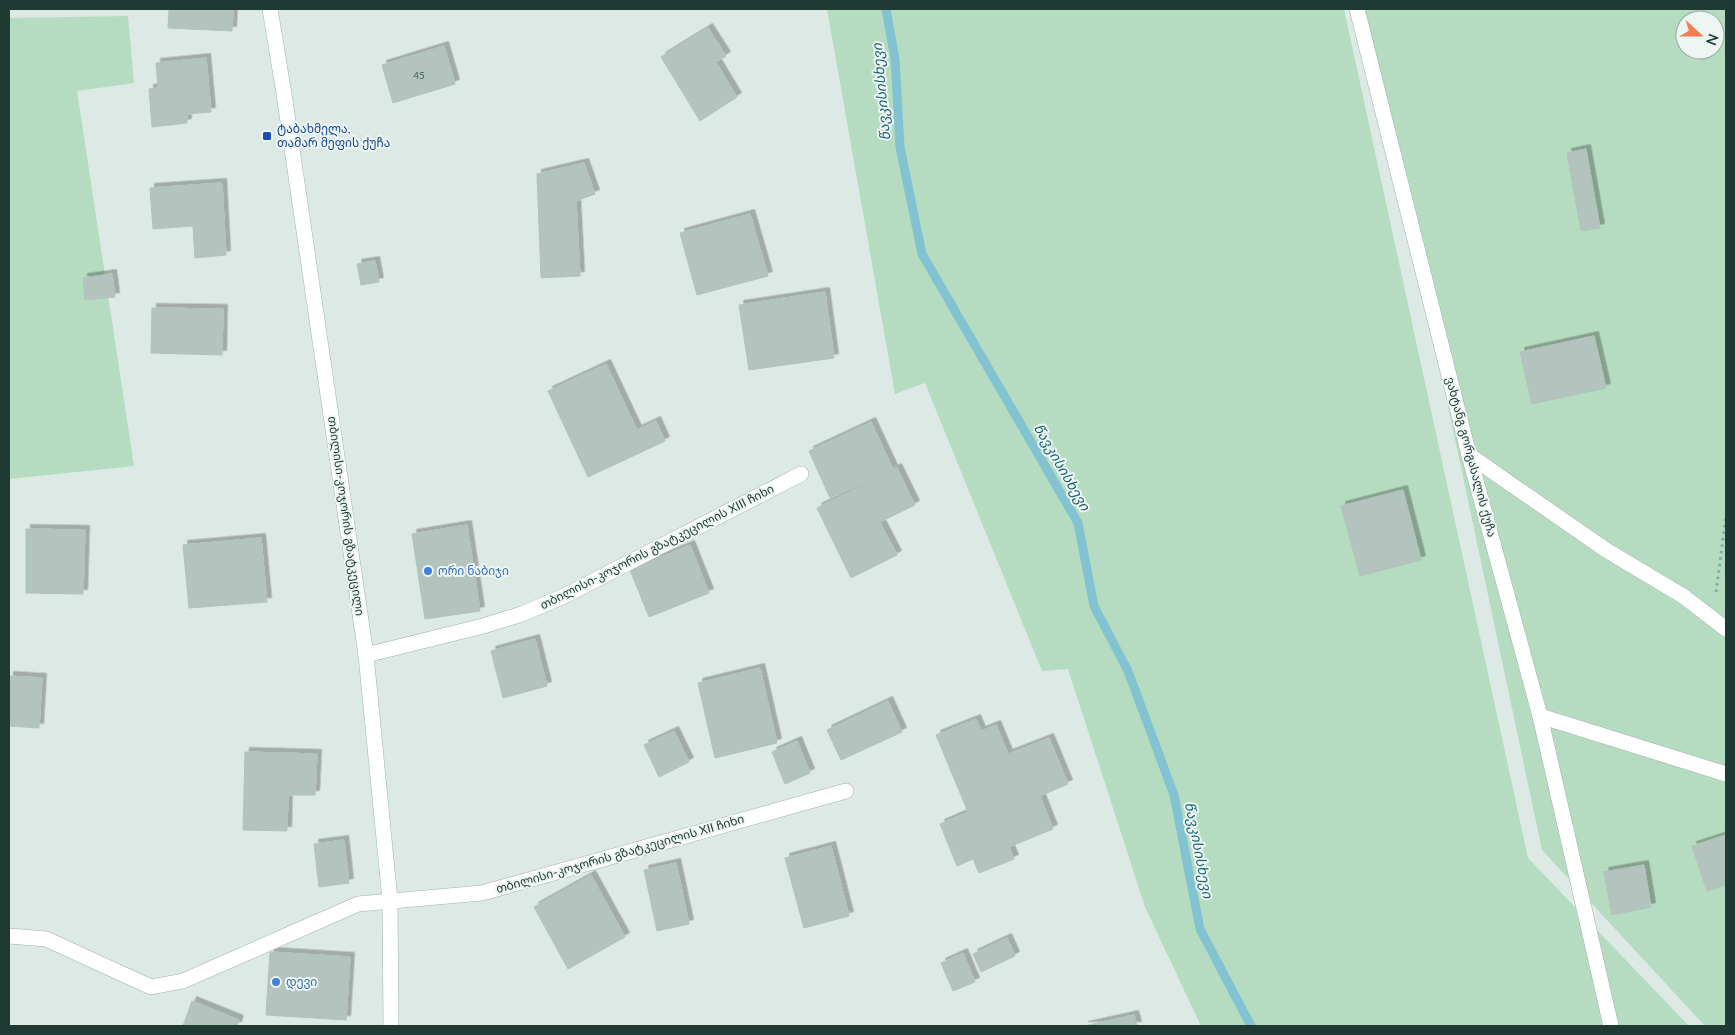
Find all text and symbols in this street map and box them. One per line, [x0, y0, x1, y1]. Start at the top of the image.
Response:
north arrow [1675, 10, 1725, 60]
text: N [1703, 32, 1722, 48]
water label: წავკისისხევი [868, 42, 894, 141]
house number: 45 [413, 69, 425, 81]
place label: ტაბახმელა, თამარ მეფის ქუჩა [277, 121, 390, 150]
marker: ტაბახმელა, თამარ მეფის ქუჩა [261, 130, 273, 142]
street label: ვახტანგ გორგასალის ქუჩა [1442, 375, 1500, 539]
street label: თბილისი-კოჯორის გზატკეცილი [324, 415, 368, 617]
water label: წავკისისხევი [1030, 420, 1095, 515]
street label: თბილისი-კოჯორის გზატკეცილის XIII ჩიხი [537, 481, 777, 613]
place label: ორი ნაბიჯი [438, 563, 509, 578]
marker: ორი ნაბიჯი [422, 565, 434, 577]
water label: წავკისისხევი [1181, 800, 1217, 901]
street label: თბილისი-კოჯორის გზატკეცილის XII ჩიხი [494, 811, 746, 897]
place label: დევი [286, 974, 317, 990]
marker: დევი [270, 976, 282, 988]

